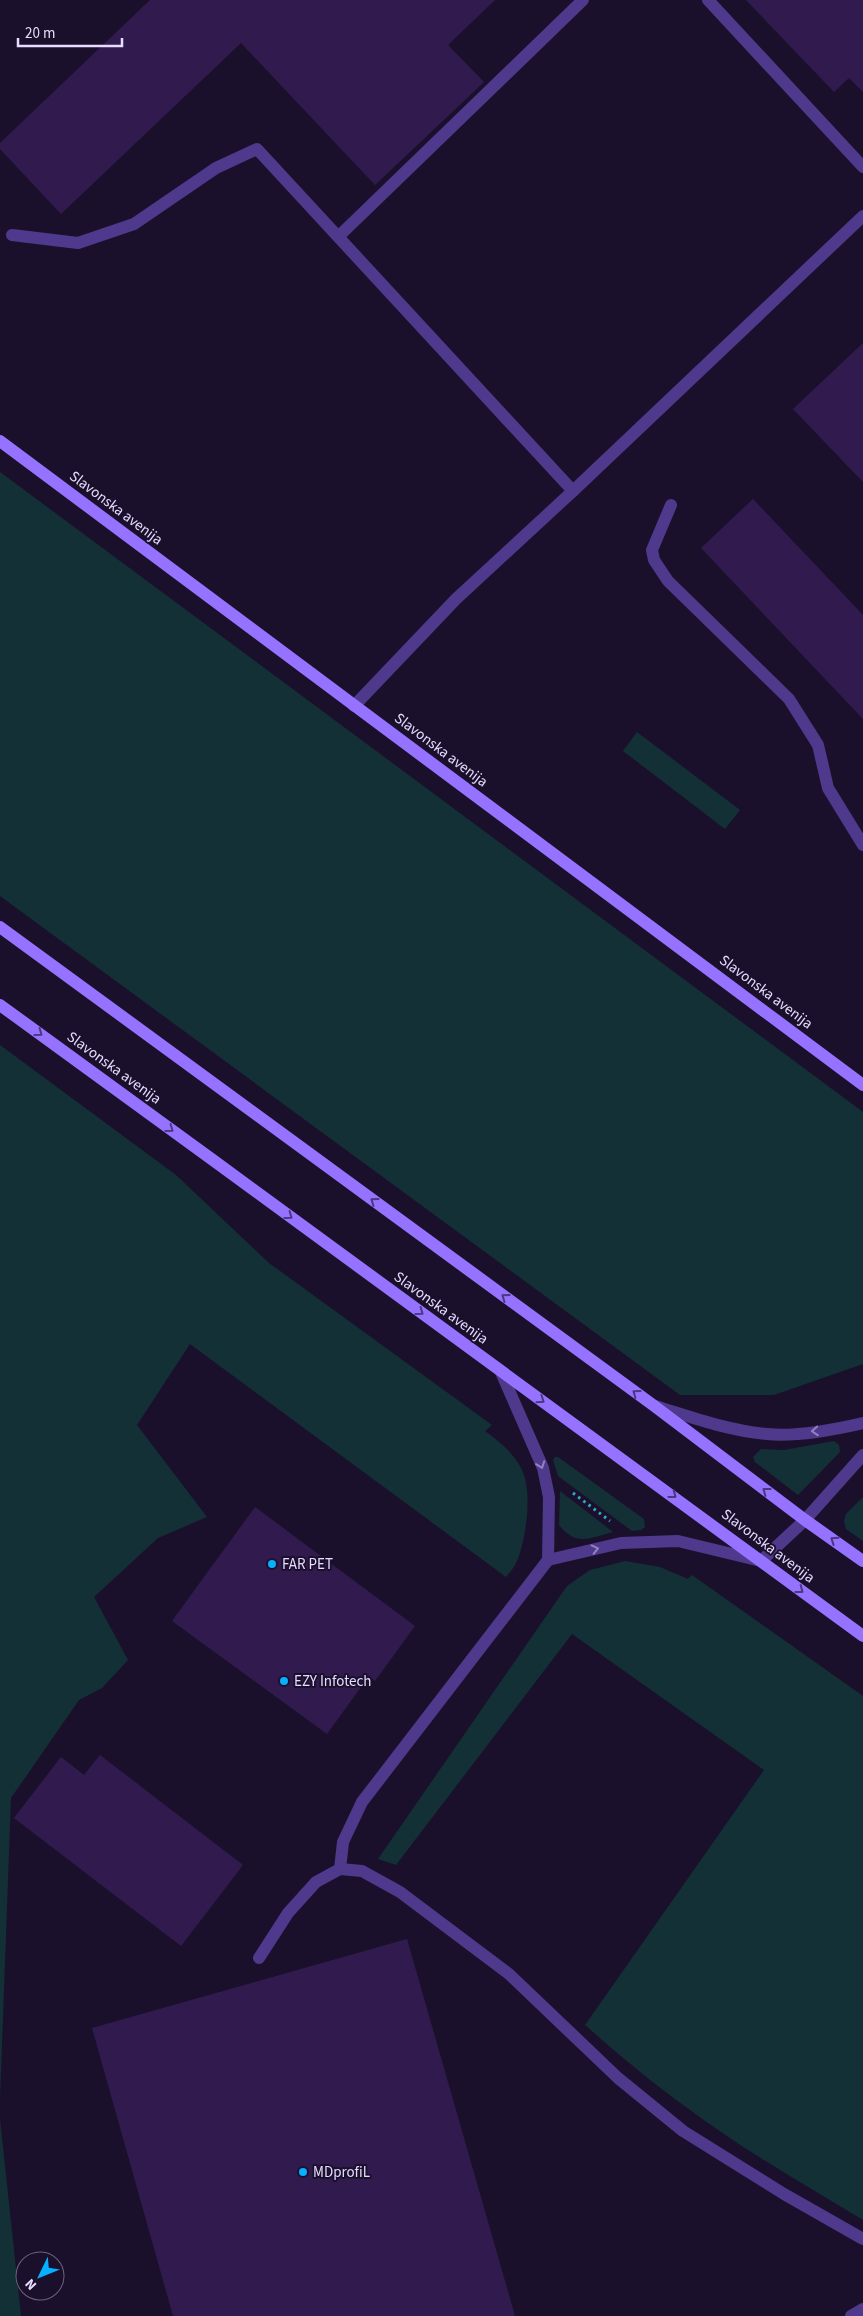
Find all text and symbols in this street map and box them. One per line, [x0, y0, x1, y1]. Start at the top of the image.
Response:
scale bar [18, 15, 121, 47]
text: 20 m [25, 23, 55, 44]
street label: Slavonska avenija [65, 466, 167, 550]
street label: Slavonska avenija [390, 708, 492, 792]
street label: Slavonska avenija [715, 950, 817, 1034]
one-way arrow [33, 1027, 43, 1036]
street label: Slavonska avenija [63, 1027, 165, 1109]
one-way arrow [165, 1123, 174, 1132]
one-way arrow [370, 1198, 380, 1207]
one-way arrow [283, 1210, 293, 1219]
street label: Slavonska avenija [390, 1267, 492, 1349]
one-way arrow [501, 1294, 511, 1303]
one-way arrow [414, 1306, 424, 1315]
one-way arrow [632, 1390, 642, 1399]
one-way arrow [535, 1394, 545, 1403]
one-way arrow [811, 1425, 819, 1436]
one-way arrow [535, 1460, 545, 1469]
one-way arrow [763, 1488, 772, 1496]
one-way arrow [667, 1489, 677, 1498]
street label: Slavonska avenija [717, 1504, 819, 1588]
one-way arrow [830, 1537, 840, 1546]
one-way arrow [591, 1544, 600, 1555]
place label: FAR PET [282, 1554, 333, 1575]
marker: FAR PET [266, 1558, 278, 1570]
one-way arrow [794, 1584, 803, 1592]
place label: EZY Infotech [294, 1671, 371, 1692]
marker: EZY Infotech [278, 1675, 290, 1687]
place label: MDprofiL [313, 2162, 370, 2183]
marker: MDprofiL [297, 2166, 309, 2178]
north arrow [15, 2251, 65, 2301]
text: N [21, 2274, 42, 2294]

